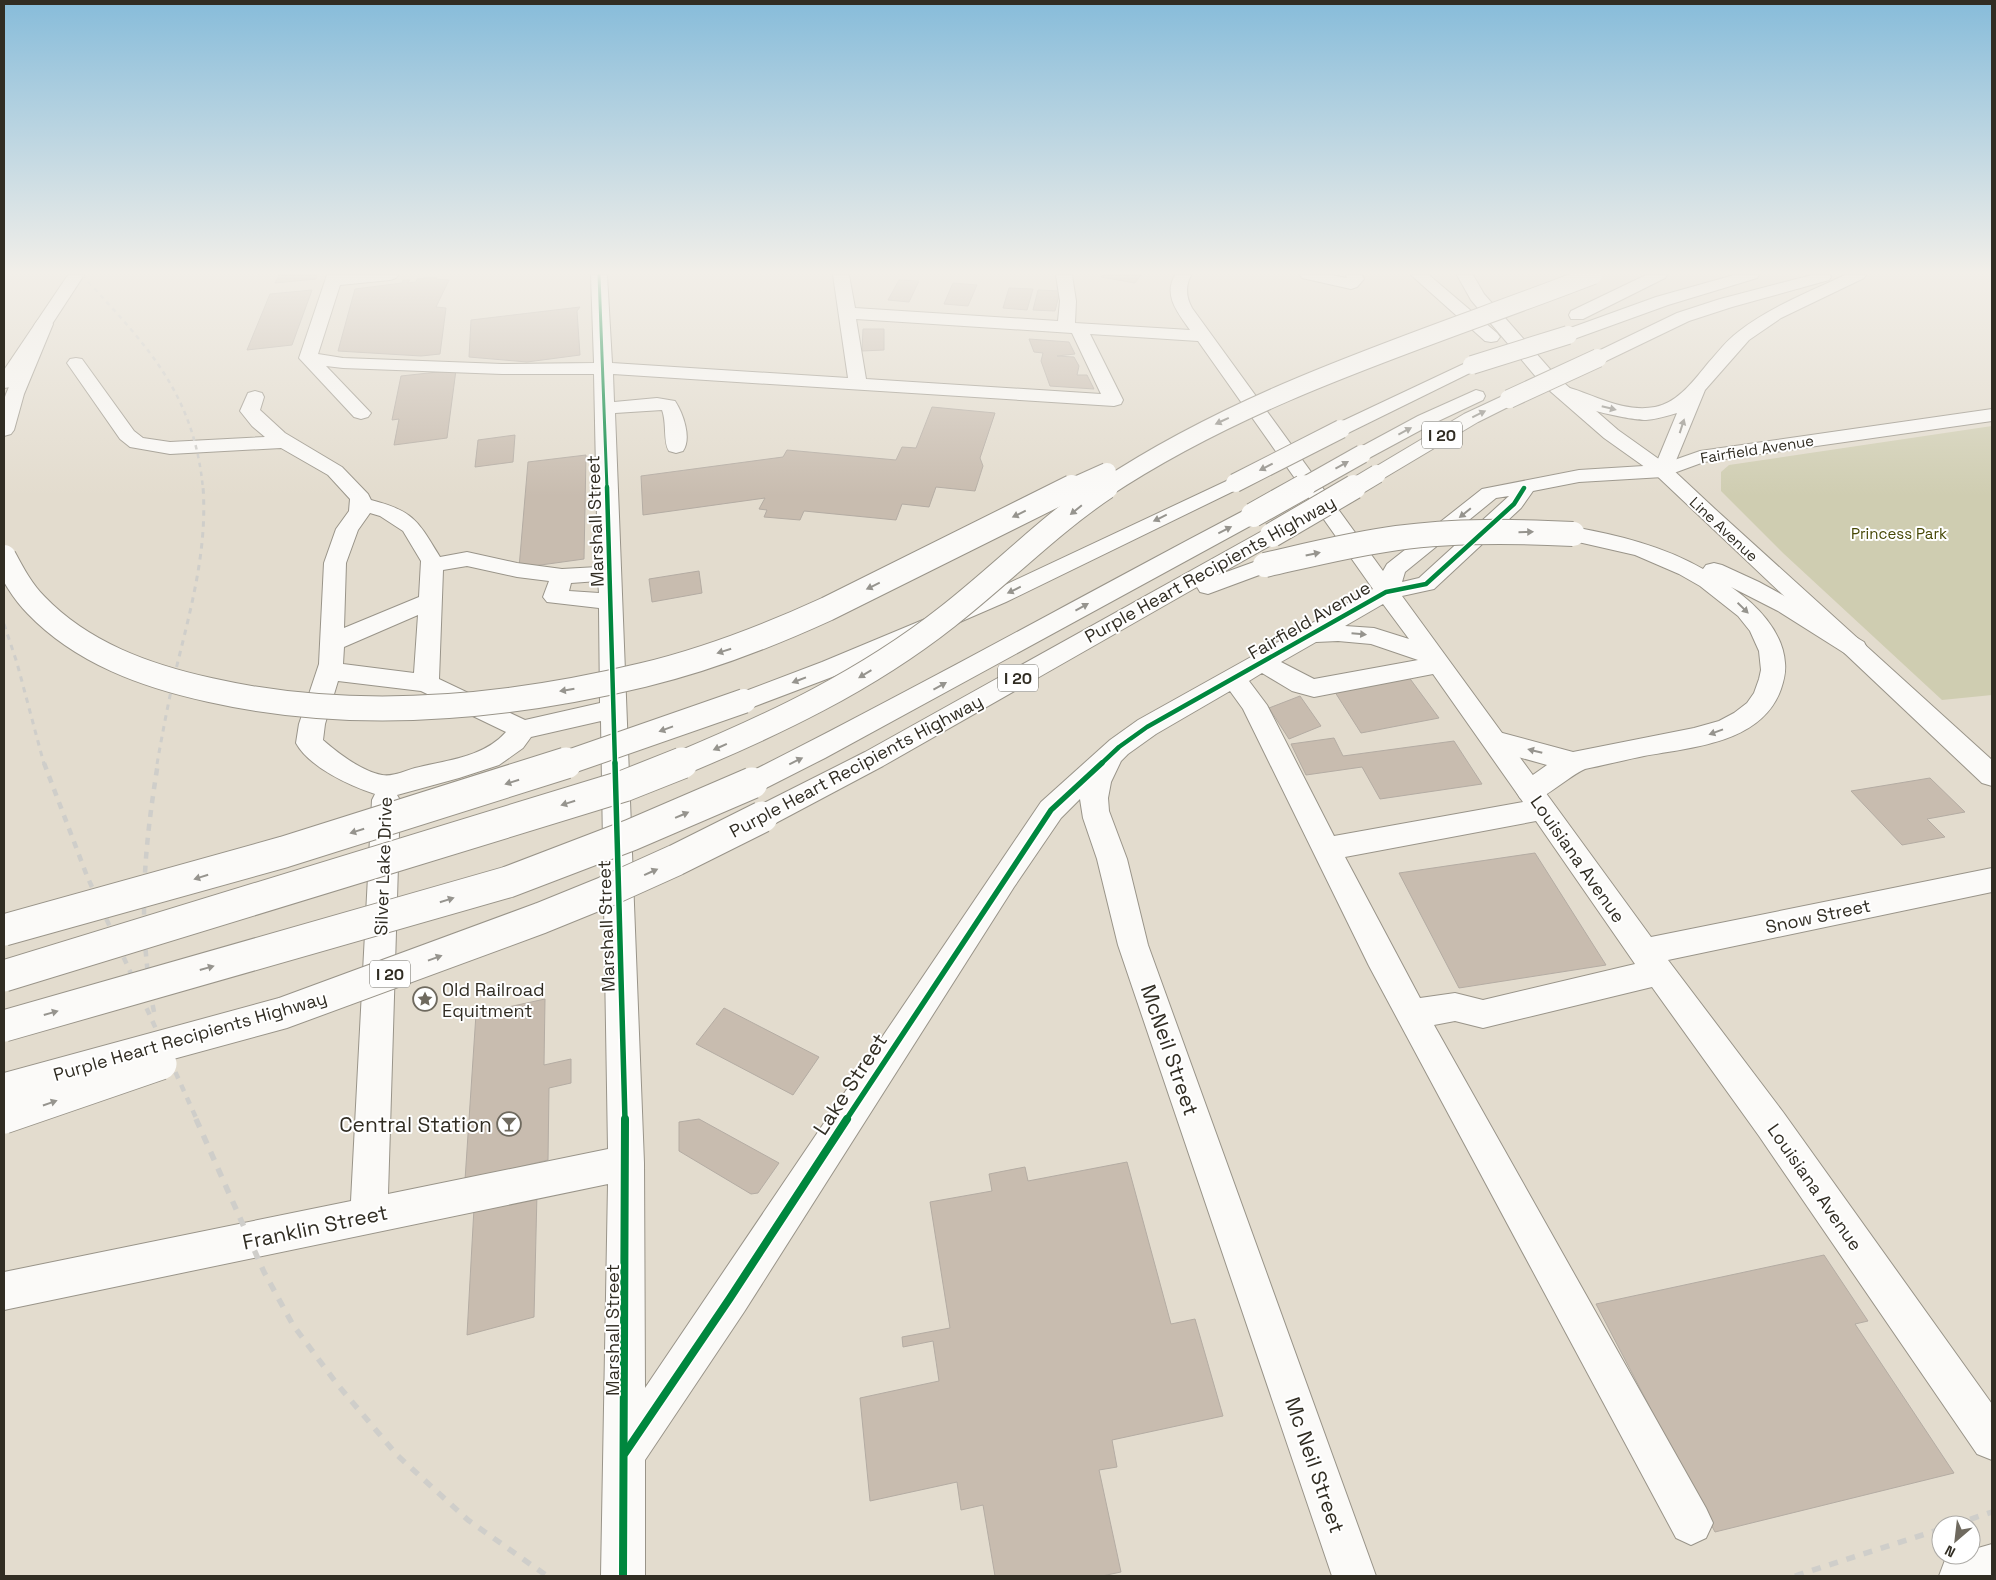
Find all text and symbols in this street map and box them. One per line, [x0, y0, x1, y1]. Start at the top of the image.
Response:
one-way arrow [1601, 404, 1616, 412]
one-way arrow [1472, 409, 1486, 417]
one-way arrow [1215, 417, 1229, 425]
one-way arrow [1678, 418, 1686, 433]
road number: I 20 [1422, 422, 1462, 448]
one-way arrow [1397, 427, 1412, 435]
street label: Fairfield Avenue [1699, 431, 1815, 467]
street label: Marshall Street [581, 455, 609, 587]
one-way arrow [1335, 461, 1348, 470]
one-way arrow [1259, 463, 1273, 471]
street label: Purple Heart Recipients Highway [1080, 490, 1340, 648]
street label: Line Avenue [1686, 493, 1762, 566]
one-way arrow [1070, 504, 1083, 515]
one-way arrow [1459, 507, 1472, 518]
one-way arrow [1012, 510, 1026, 518]
one-way arrow [1152, 514, 1167, 522]
park label: Princess Park [1851, 524, 1947, 543]
one-way arrow [1218, 526, 1232, 534]
one-way arrow [1518, 528, 1534, 536]
one-way arrow [1306, 550, 1321, 558]
street label: Fairfield Avenue [1244, 576, 1374, 664]
one-way arrow [866, 582, 880, 590]
one-way arrow [1007, 586, 1021, 594]
one-way arrow [1736, 602, 1748, 614]
one-way arrow [1075, 603, 1089, 612]
one-way arrow [1352, 630, 1368, 638]
one-way arrow [717, 647, 732, 655]
road number: I 20 [998, 664, 1038, 691]
one-way arrow [859, 670, 872, 679]
one-way arrow [792, 677, 807, 684]
one-way arrow [932, 682, 947, 690]
one-way arrow [558, 686, 574, 694]
street label: Purple Heart Recipients Highway [725, 689, 987, 843]
one-way arrow [658, 726, 673, 733]
one-way arrow [1708, 728, 1723, 736]
one-way arrow [713, 744, 727, 752]
one-way arrow [1527, 747, 1542, 755]
one-way arrow [789, 757, 803, 765]
one-way arrow [504, 778, 519, 786]
street label: Louisiana Avenue [1526, 791, 1630, 927]
street label: Silver Lake Drive [369, 796, 397, 936]
one-way arrow [560, 800, 575, 808]
one-way arrow [675, 810, 689, 818]
one-way arrow [349, 827, 364, 835]
street label: Marshall Street [592, 860, 620, 992]
one-way arrow [644, 867, 658, 875]
one-way arrow [193, 873, 208, 881]
street label: Snow Street [1763, 894, 1873, 938]
one-way arrow [440, 895, 455, 903]
one-way arrow [428, 954, 443, 962]
road number: I 20 [370, 961, 410, 988]
one-way arrow [199, 964, 214, 972]
place label: Old Railroad Equitment [442, 978, 544, 1022]
street label: McNeil Street [1135, 981, 1205, 1119]
street label: Purple Heart Recipients Highway [51, 986, 329, 1086]
place icon: Old Railroad Equitment [412, 986, 438, 1012]
one-way arrow [43, 1009, 58, 1017]
street label: Lake Street [807, 1028, 893, 1140]
one-way arrow [43, 1098, 58, 1106]
place label: Central Station [339, 1111, 492, 1138]
bar icon: Central Station [496, 1111, 522, 1137]
street label: Louisiana Avenue [1763, 1119, 1867, 1255]
street label: Franklin Street [240, 1198, 390, 1256]
street label: Marshall Street [601, 1264, 624, 1396]
street label: Mc Neil Street [1279, 1393, 1351, 1537]
north arrow [1931, 1515, 1981, 1565]
text: N [1942, 1541, 1958, 1562]

